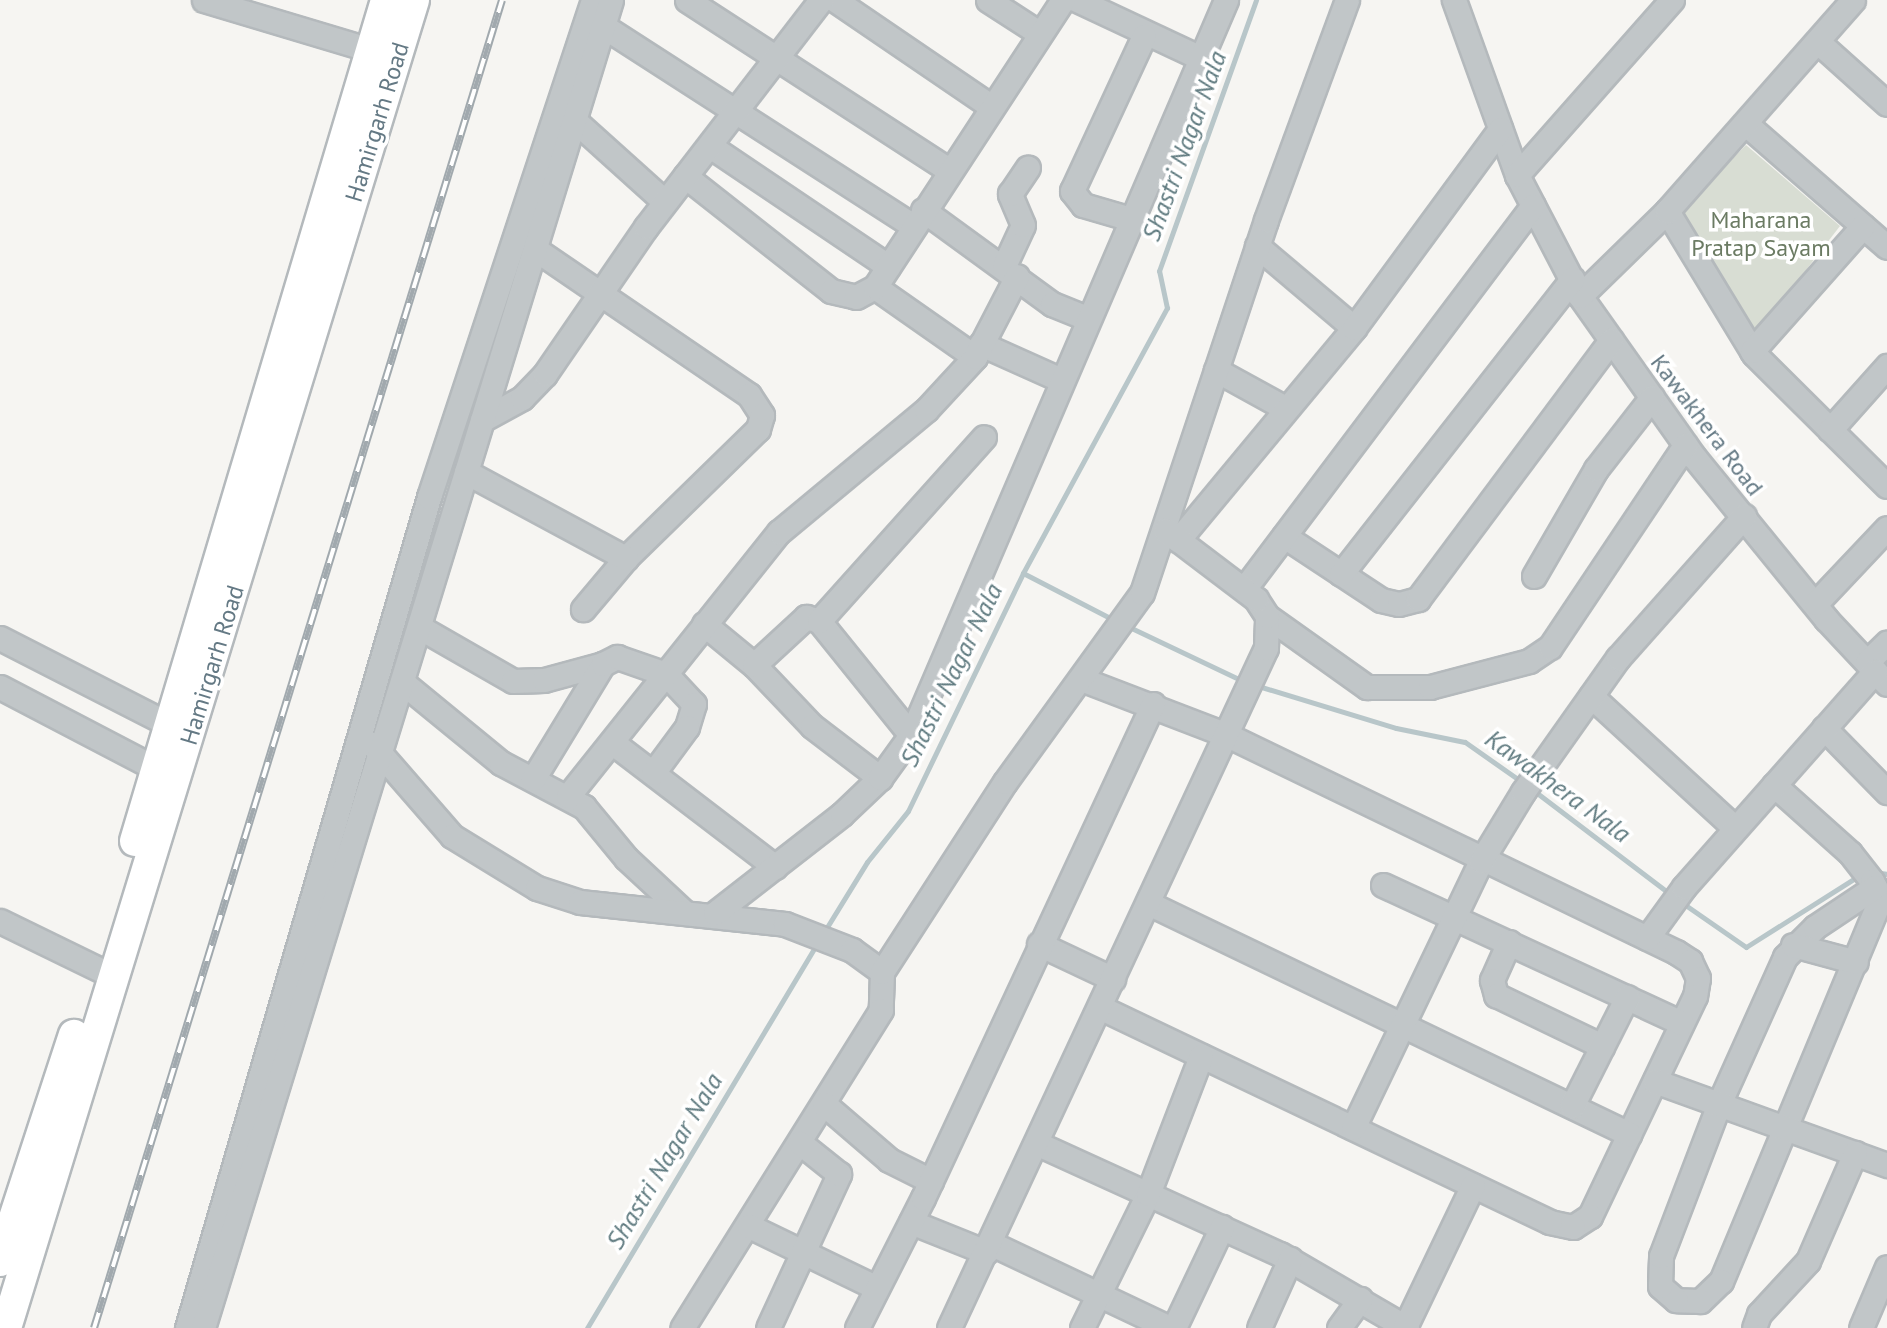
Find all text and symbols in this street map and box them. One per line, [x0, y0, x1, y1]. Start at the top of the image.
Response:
street label: Hamirgarh Road [339, 39, 415, 205]
water label: Shastri Nagar Nala [1135, 47, 1233, 245]
park label: Maharana Pratap Sayam [1691, 206, 1831, 262]
street label: Kawakhera Road [1644, 349, 1770, 501]
water label: Shastri Nagar Nala [893, 578, 1009, 772]
street label: Hamirgarh Road [174, 582, 250, 748]
water label: Kawakhera Nala [1479, 723, 1637, 849]
water label: Shastri Nagar Nala [599, 1067, 729, 1255]

